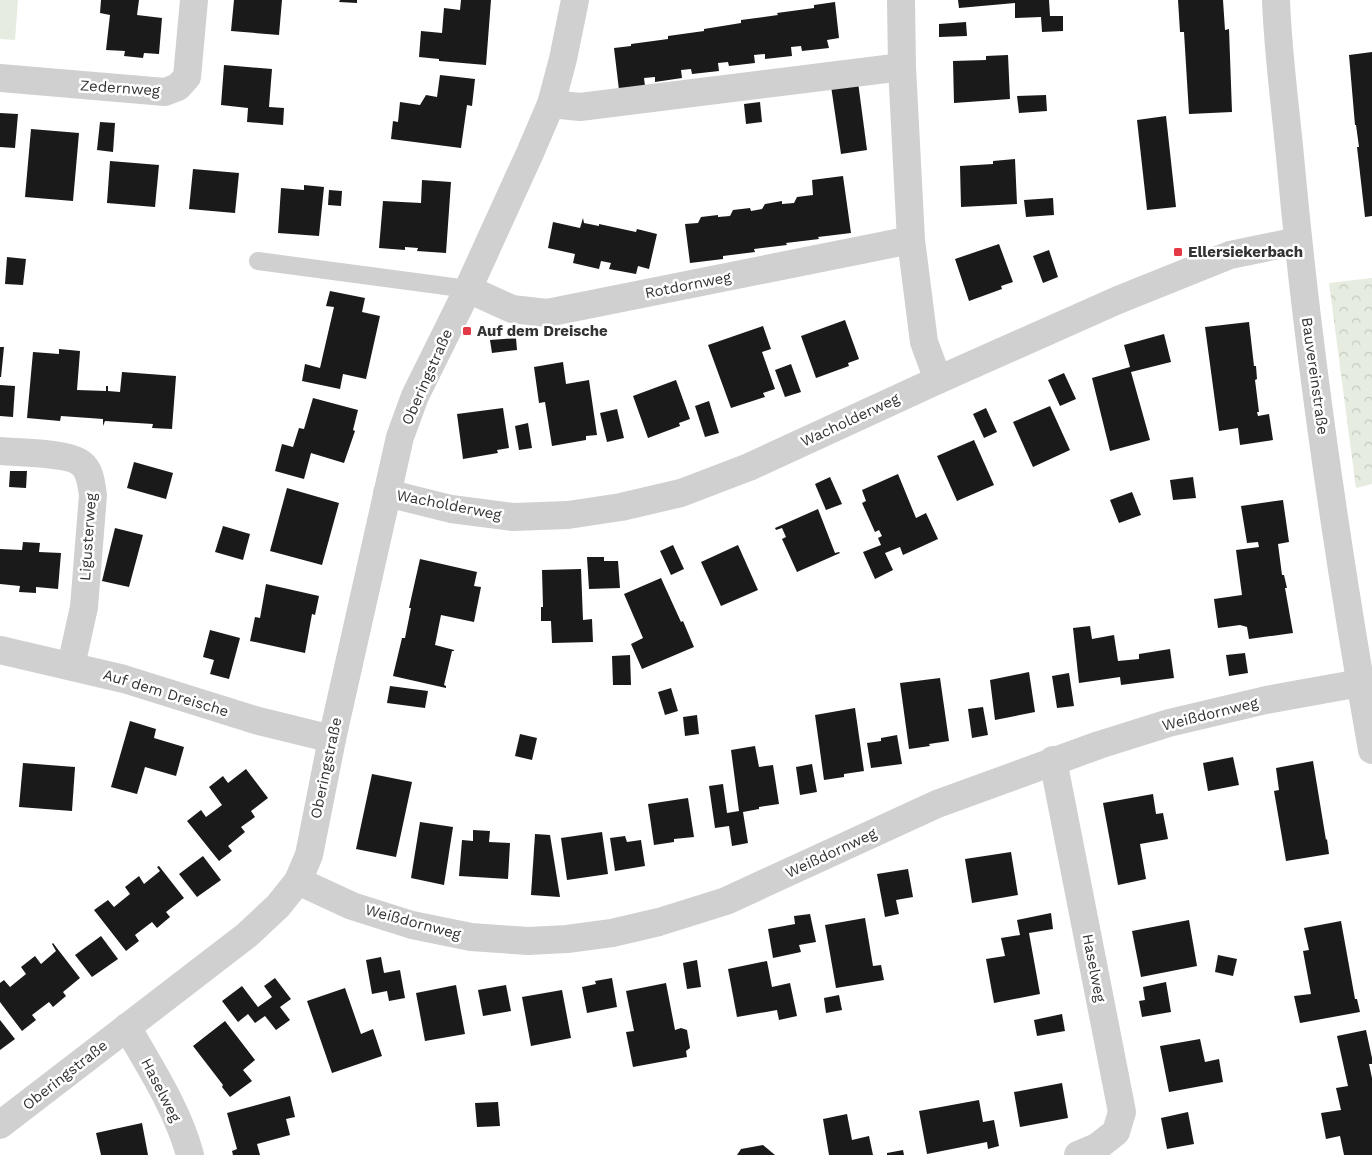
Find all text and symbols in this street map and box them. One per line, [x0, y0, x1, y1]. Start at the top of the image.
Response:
street label: Zedernweg [79, 76, 161, 100]
place label: Ellersiekerbach [1188, 243, 1303, 261]
marker: Ellersiekerbach [1172, 246, 1184, 258]
street label: Rotdornweg [643, 268, 733, 302]
street label: Bauvereinstraße [1298, 316, 1332, 436]
place label: Auf dem Dreische [477, 322, 608, 340]
marker: Auf dem Dreische [461, 325, 473, 337]
street label: Oberingstraße [398, 326, 456, 428]
street label: Wacholderweg [798, 389, 902, 451]
street label: Wacholderweg [395, 486, 503, 524]
street label: Ligusterweg [76, 492, 100, 582]
street label: Auf dem Dreische [101, 665, 231, 721]
street label: Weißdornweg [1160, 693, 1260, 735]
street label: Oberingstraße [306, 716, 346, 820]
street label: Weißdornweg [783, 824, 879, 882]
street label: Weißdornweg [363, 901, 463, 943]
street label: Haselweg [1079, 932, 1109, 1004]
street label: Oberingstraße [19, 1036, 111, 1114]
street label: Haselweg [137, 1055, 185, 1125]

